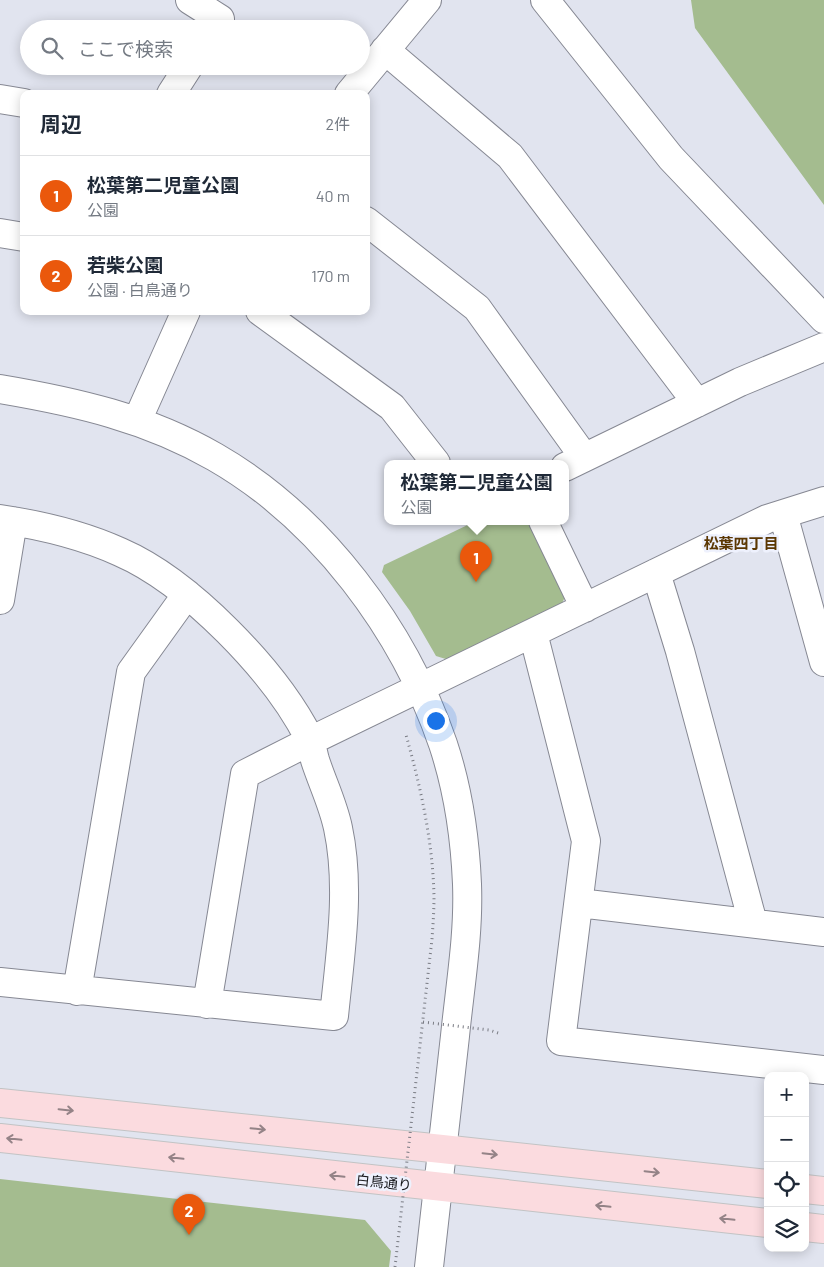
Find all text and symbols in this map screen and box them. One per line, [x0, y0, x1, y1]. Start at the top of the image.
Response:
search box [20, 20, 370, 75]
icon: search [38, 34, 66, 62]
text: ここで検索 [78, 37, 173, 60]
text: 周辺 [40, 111, 82, 136]
text: 2件 [325, 114, 350, 133]
text: 松葉第二児童公園 [87, 173, 239, 196]
text: 1 [53, 186, 59, 205]
text: 40 m [316, 186, 350, 205]
text: 公園 [87, 200, 119, 219]
text: 若柴公園 [87, 253, 163, 276]
text: 2 [52, 266, 60, 285]
text: 170 m [311, 266, 350, 285]
text: 公園 · 白鳥通り [87, 280, 193, 299]
popup [384, 460, 569, 525]
text: 松葉第二児童公園 [400, 470, 553, 493]
text: 公園 [400, 497, 433, 516]
district label: 松葉四丁目 [703, 534, 779, 552]
pin: 1 [460, 541, 492, 582]
your location [423, 708, 449, 734]
map controls [764, 1072, 809, 1252]
button: + [764, 1072, 809, 1117]
one-way arrow [58, 1105, 74, 1115]
button: − [764, 1117, 809, 1162]
one-way arrow [250, 1125, 266, 1134]
one-way arrow [7, 1134, 23, 1144]
one-way arrow [482, 1149, 498, 1159]
one-way arrow [168, 1153, 184, 1163]
button: locate [764, 1162, 809, 1207]
one-way arrow [643, 1167, 659, 1177]
one-way arrow [329, 1171, 345, 1181]
street label: 白鳥通り [355, 1171, 413, 1193]
pin: 2 [173, 1194, 205, 1235]
one-way arrow [595, 1201, 611, 1211]
button: layers [764, 1207, 809, 1252]
one-way arrow [719, 1214, 735, 1224]

